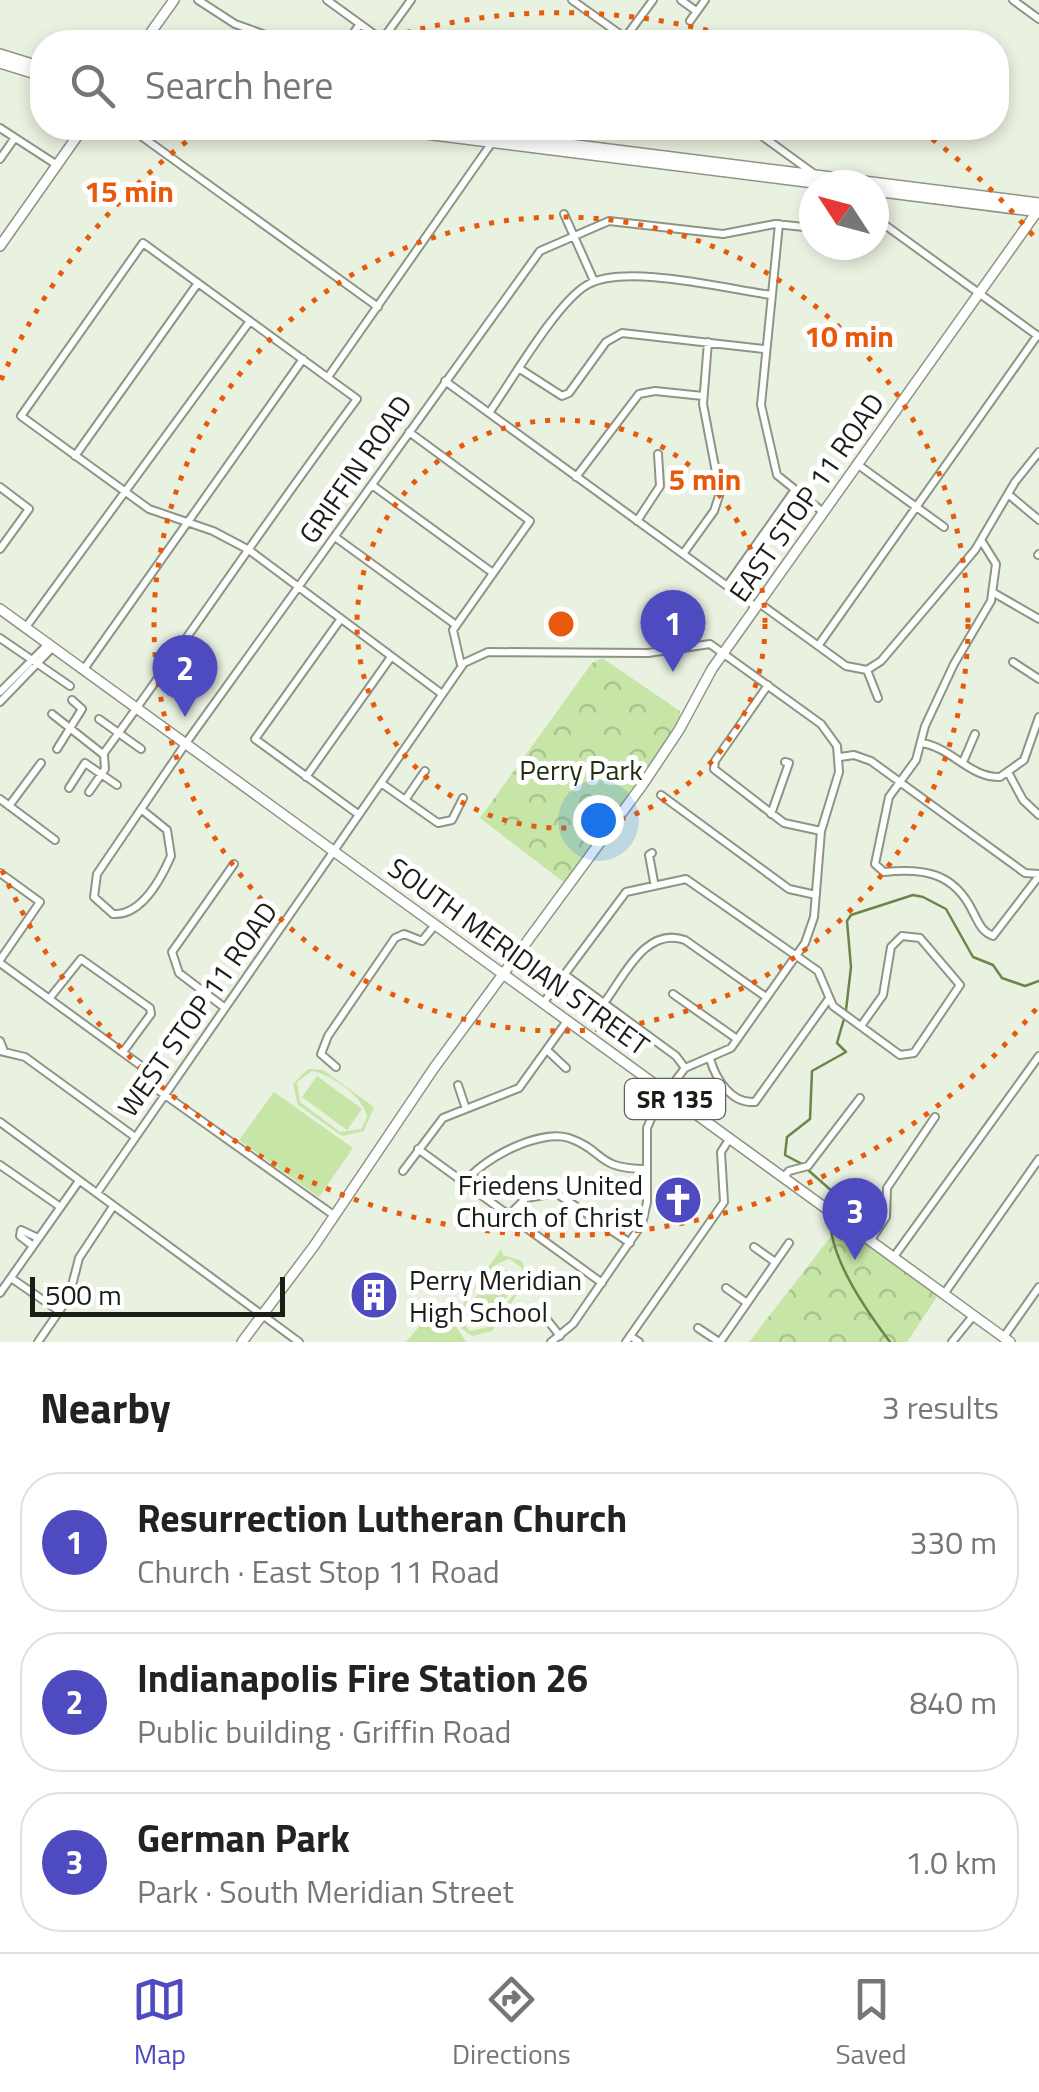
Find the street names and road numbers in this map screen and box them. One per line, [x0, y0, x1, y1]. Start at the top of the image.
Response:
street label: EAST STOP 11 ROAD [718, 384, 894, 610]
street label: GRIFFIN ROAD [288, 386, 422, 552]
street label: SOUTH MERIDIAN STREET [379, 846, 659, 1066]
street label: WEST STOP 11 ROAD [106, 892, 288, 1126]
road number: SR 135 [625, 1079, 725, 1119]

